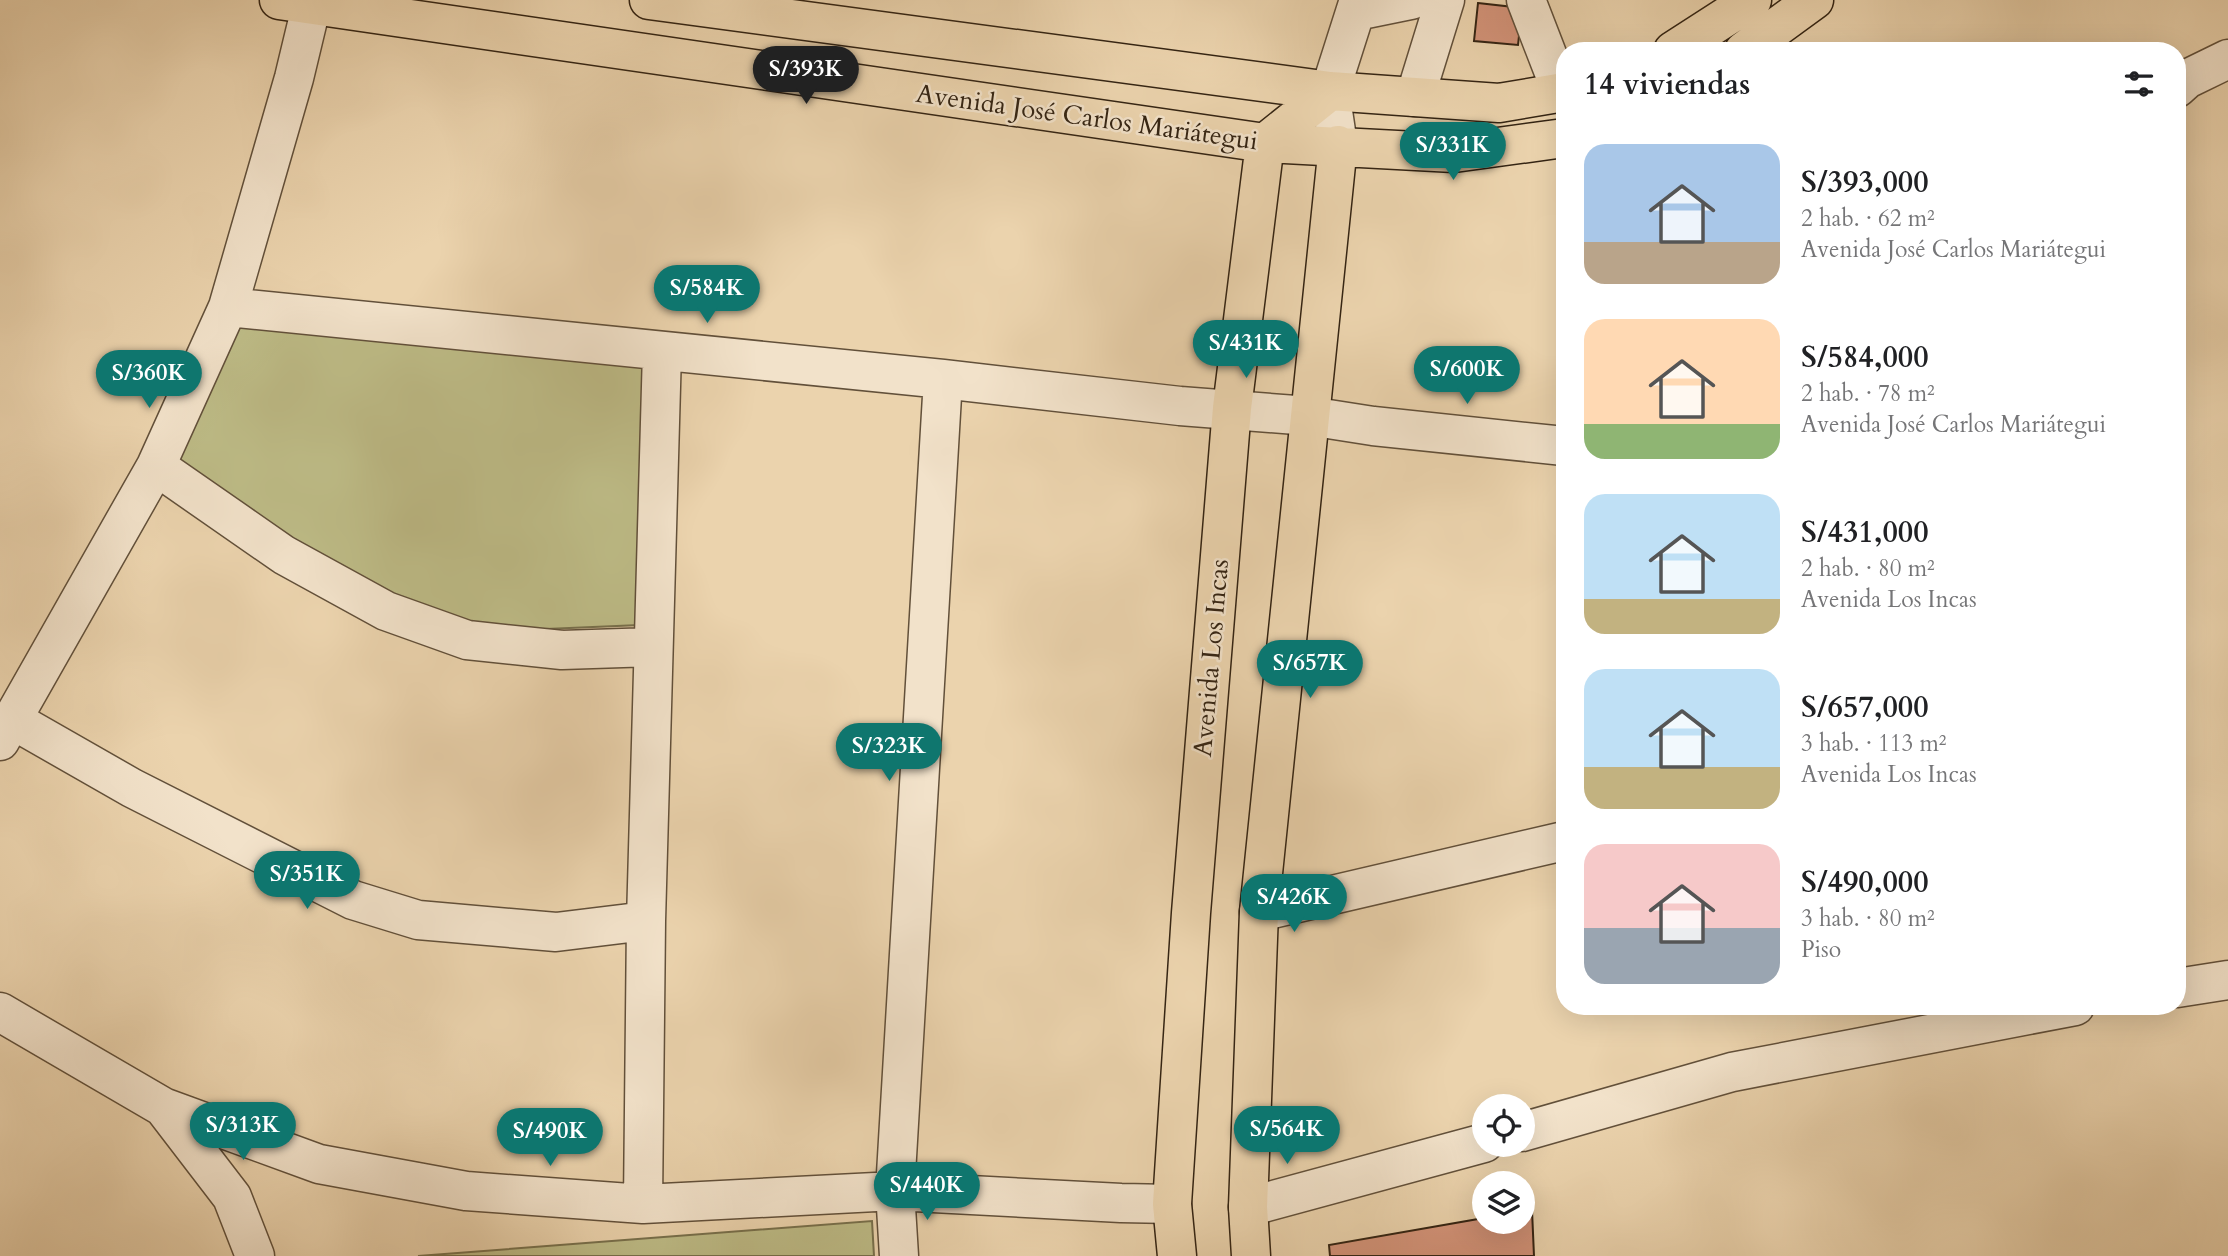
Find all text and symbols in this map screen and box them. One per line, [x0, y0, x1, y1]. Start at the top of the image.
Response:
pin: S/393K [749, 46, 863, 106]
text: S/393K [769, 53, 843, 84]
text: 14 viviendas [1584, 64, 1750, 105]
icon: filters [2120, 65, 2158, 103]
street label: Avenida José Carlos Mariátegui [914, 76, 1260, 158]
pin: S/331K [1396, 122, 1510, 182]
text: S/331K [1416, 129, 1490, 160]
text: S/393,000 [1801, 162, 1929, 203]
icon: home [1640, 172, 1724, 256]
text: 2 hab. · 62 m² [1801, 203, 1935, 234]
text: Avenida José Carlos Mariátegui [1801, 234, 2106, 265]
pin: S/584K [650, 266, 764, 325]
text: S/584K [670, 272, 744, 303]
pin: S/431K [1189, 320, 1303, 380]
text: S/431K [1209, 327, 1283, 358]
text: S/584,000 [1801, 337, 1929, 378]
pin: S/600K [1410, 346, 1524, 406]
icon: home [1640, 347, 1724, 431]
pin: S/360K [92, 350, 206, 410]
text: S/600K [1430, 353, 1504, 384]
text: S/360K [112, 357, 186, 388]
text: 2 hab. · 78 m² [1801, 378, 1935, 409]
text: Avenida José Carlos Mariátegui [1801, 409, 2106, 440]
text: S/431,000 [1801, 512, 1929, 553]
icon: home [1640, 522, 1724, 606]
text: 2 hab. · 80 m² [1801, 553, 1935, 584]
street label: Avenida Los Incas [1185, 558, 1237, 758]
text: Avenida Los Incas [1801, 584, 1977, 615]
pin: S/657K [1253, 640, 1367, 700]
text: S/657K [1273, 647, 1347, 678]
text: S/657,000 [1801, 687, 1929, 728]
icon: home [1640, 697, 1724, 781]
pin: S/323K [832, 724, 946, 783]
text: 3 hab. · 113 m² [1801, 728, 1947, 759]
text: S/323K [852, 730, 926, 761]
text: Avenida Los Incas [1801, 759, 1977, 790]
pin: S/351K [250, 852, 364, 911]
text: S/351K [270, 858, 344, 889]
text: S/490,000 [1801, 862, 1929, 903]
icon: home [1640, 872, 1724, 956]
pin: S/426K [1237, 874, 1351, 934]
text: S/426K [1257, 881, 1331, 912]
text: 3 hab. · 80 m² [1801, 903, 1935, 934]
text: Piso [1801, 934, 1841, 965]
map controls [1472, 1094, 1535, 1234]
button: locate [1472, 1094, 1535, 1157]
pin: S/313K [186, 1102, 300, 1162]
pin: S/564K [1230, 1106, 1344, 1166]
pin: S/490K [493, 1108, 607, 1168]
text: S/313K [206, 1109, 280, 1140]
text: S/564K [1250, 1113, 1324, 1144]
text: S/490K [513, 1115, 587, 1146]
pin: S/440K [870, 1162, 984, 1222]
text: S/440K [890, 1169, 964, 1200]
button: layers [1472, 1171, 1535, 1234]

